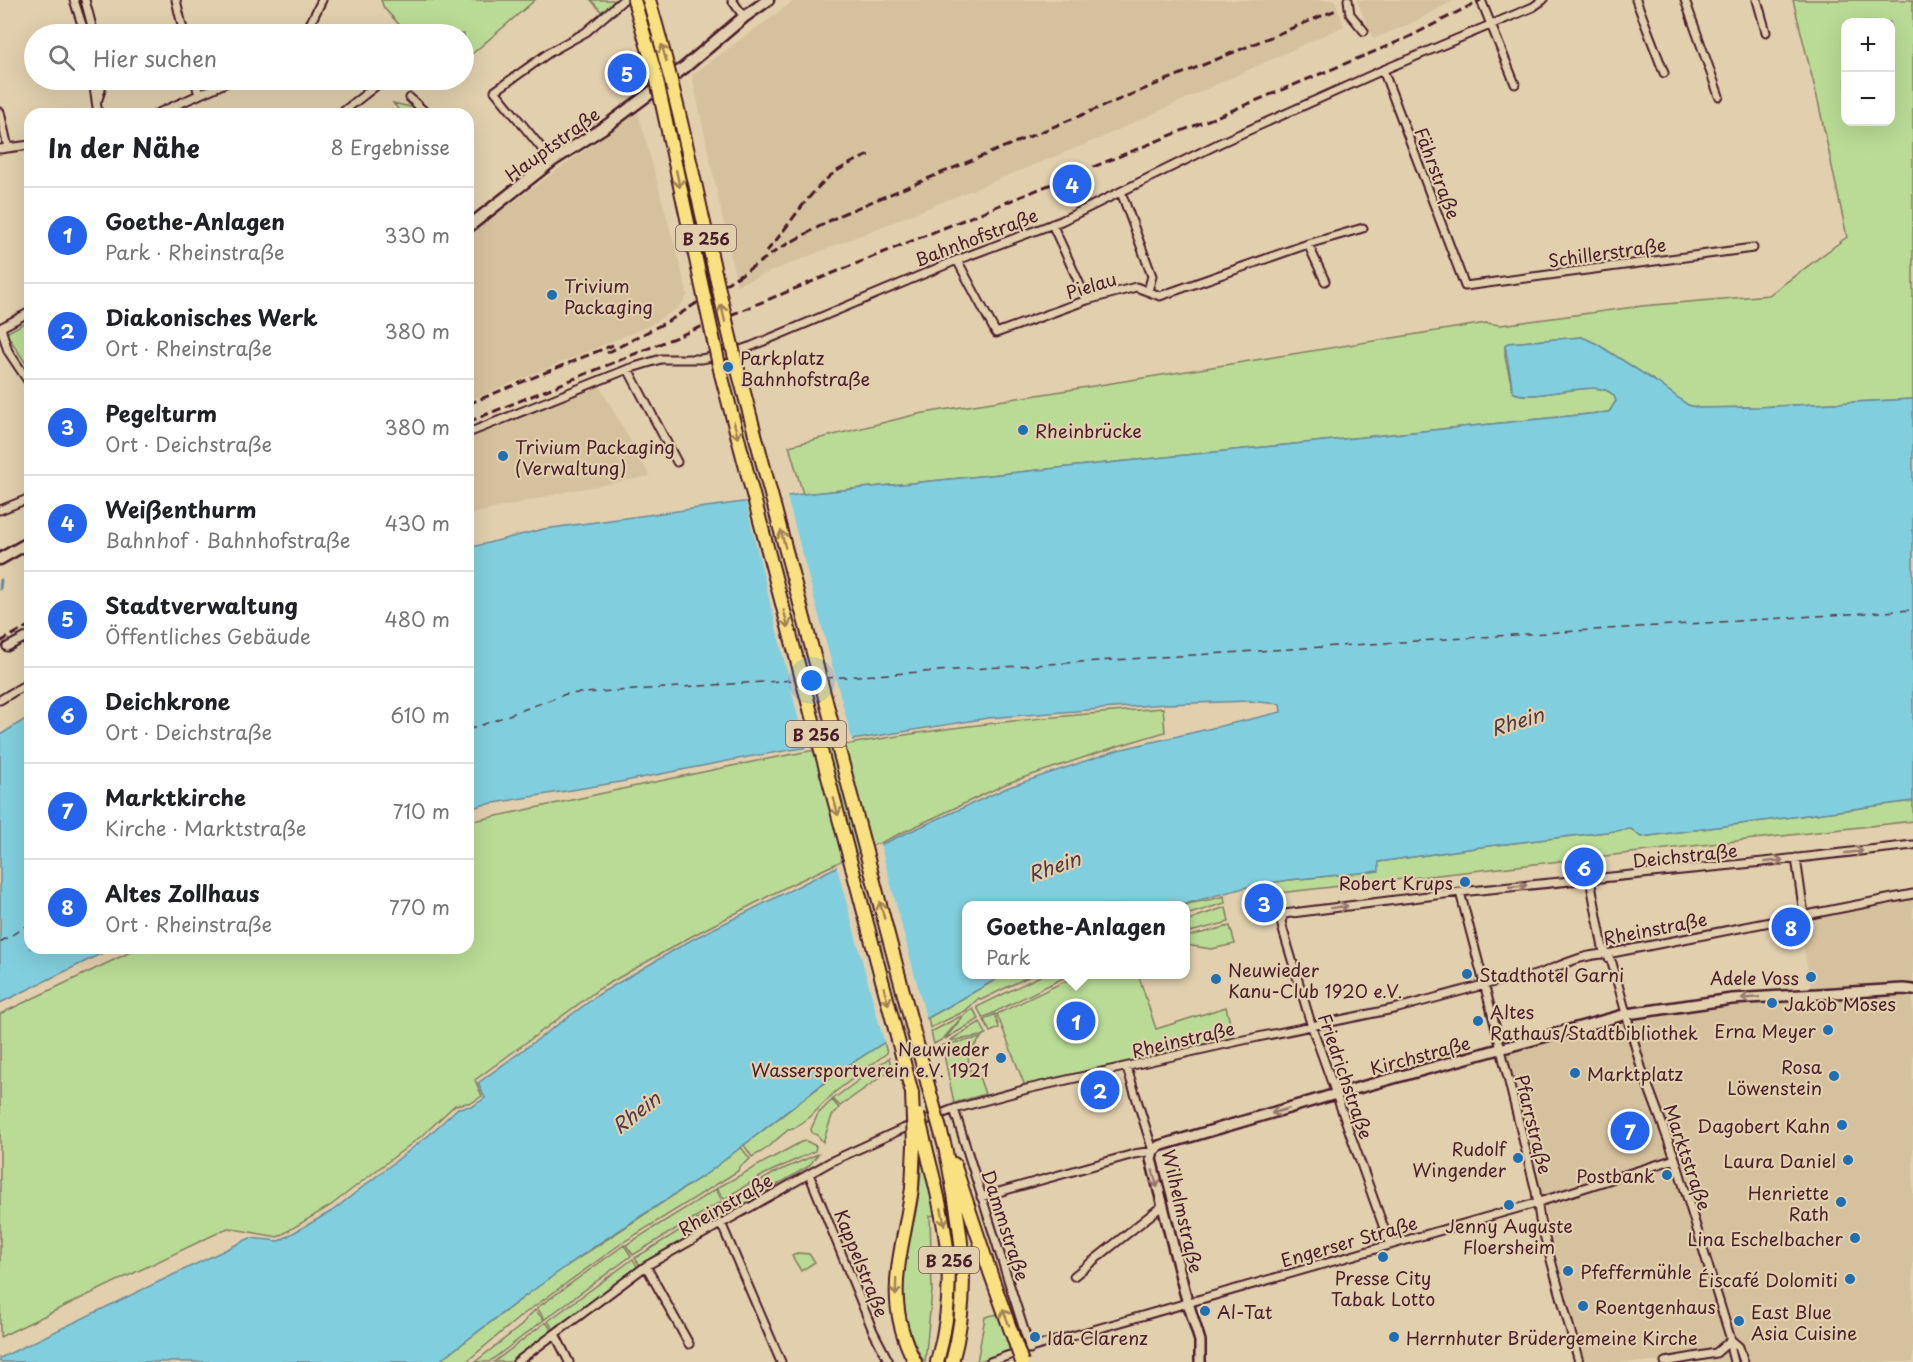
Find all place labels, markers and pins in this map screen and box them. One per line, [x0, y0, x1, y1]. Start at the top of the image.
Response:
pin: 5 [608, 50, 646, 96]
pin: 4 [1052, 162, 1092, 207]
place label: Trivium Packaging [564, 272, 653, 320]
marker: Trivium Packaging [545, 288, 559, 302]
place label: Parkplatz Bahnhofstraße [740, 344, 870, 392]
marker: Parkplatz Bahnhofstraße [721, 360, 735, 374]
place label: Rheinbrücke [1035, 417, 1142, 444]
marker: Rheinbrücke [1016, 423, 1030, 437]
place label: Trivium Packaging (Verwaltung) [515, 433, 675, 481]
marker: Trivium Packaging (Verwaltung) [496, 449, 510, 463]
pin: 6 [1564, 844, 1604, 890]
place label: Robert Krups [1339, 869, 1453, 896]
marker: Robert Krups [1458, 875, 1472, 889]
pin: 3 [1244, 880, 1284, 926]
pin: 8 [1772, 904, 1810, 950]
place label: Neuwieder Kanu-Club 1920 e.V. [1228, 956, 1403, 1004]
place label: Stadthotel Garni [1479, 961, 1624, 988]
place label: Adele Voss [1710, 964, 1799, 991]
marker: Stadthotel Garni [1460, 967, 1474, 981]
marker: Adele Voss [1804, 970, 1818, 984]
marker: Neuwieder Kanu-Club 1920 e.V. [1209, 972, 1223, 986]
place label: Jakob Moses [1784, 990, 1896, 1017]
marker: Jakob Moses [1765, 996, 1779, 1010]
pin: 1 [1056, 998, 1096, 1044]
place label: Altes Rathaus/Stadtbibliothek [1490, 998, 1698, 1046]
marker: Altes Rathaus/Stadtbibliothek [1471, 1014, 1485, 1028]
place label: Erna Meyer [1714, 1017, 1817, 1044]
marker: Erna Meyer [1821, 1023, 1835, 1037]
place label: Neuwieder Wassersportverein e.V. 1921 [751, 1035, 990, 1083]
marker: Neuwieder Wassersportverein e.V. 1921 [994, 1051, 1008, 1065]
place label: Rosa Löwenstein [1727, 1053, 1823, 1101]
place label: Marktplatz [1587, 1060, 1684, 1087]
marker: Marktplatz [1568, 1066, 1582, 1080]
pin: 2 [1080, 1068, 1120, 1112]
marker: Rosa Löwenstein [1827, 1069, 1841, 1083]
pin: 7 [1610, 1108, 1650, 1154]
place label: Dagobert Kahn [1697, 1112, 1830, 1139]
marker: Dagobert Kahn [1835, 1118, 1849, 1132]
place label: Rudolf Wingender [1412, 1135, 1508, 1183]
place label: Laura Daniel [1723, 1147, 1836, 1174]
marker: Rudolf Wingender [1511, 1151, 1525, 1165]
marker: Laura Daniel [1841, 1153, 1855, 1167]
place label: Postbank [1576, 1162, 1655, 1189]
marker: Postbank [1660, 1168, 1674, 1182]
place label: Henriette Rath [1748, 1179, 1829, 1227]
marker: Henriette Rath [1834, 1195, 1848, 1209]
marker: Jenny Auguste Floersheim [1502, 1198, 1516, 1212]
place label: Jenny Auguste Floersheim [1445, 1212, 1573, 1260]
place label: Lina Eschelbacher [1688, 1225, 1844, 1252]
marker: Lina Eschelbacher [1848, 1231, 1862, 1245]
marker: Presse City Tabak Lotto [1376, 1250, 1390, 1264]
place label: Pfeffermühle [1580, 1258, 1692, 1285]
place label: Presse City Tabak Lotto [1331, 1264, 1435, 1312]
marker: Pfeffermühle [1561, 1264, 1575, 1278]
place label: Éiscafé Dolomiti [1698, 1266, 1838, 1293]
marker: Éiscafé Dolomiti [1843, 1272, 1857, 1286]
place label: Roentgenhaus [1595, 1293, 1716, 1320]
place label: Al-Tat [1217, 1298, 1273, 1325]
place label: East Blue Asia Cuisine [1751, 1298, 1857, 1346]
marker: Roentgenhaus [1576, 1299, 1590, 1313]
marker: Al-Tat [1198, 1304, 1212, 1318]
marker: East Blue Asia Cuisine [1732, 1314, 1746, 1328]
place label: Ida Clarenz [1047, 1324, 1148, 1351]
place label: Herrnhuter Brüdergemeine Kirche [1406, 1324, 1698, 1351]
marker: Ida Clarenz [1028, 1330, 1042, 1344]
marker: Herrnhuter Brüdergemeine Kirche [1387, 1330, 1401, 1344]

